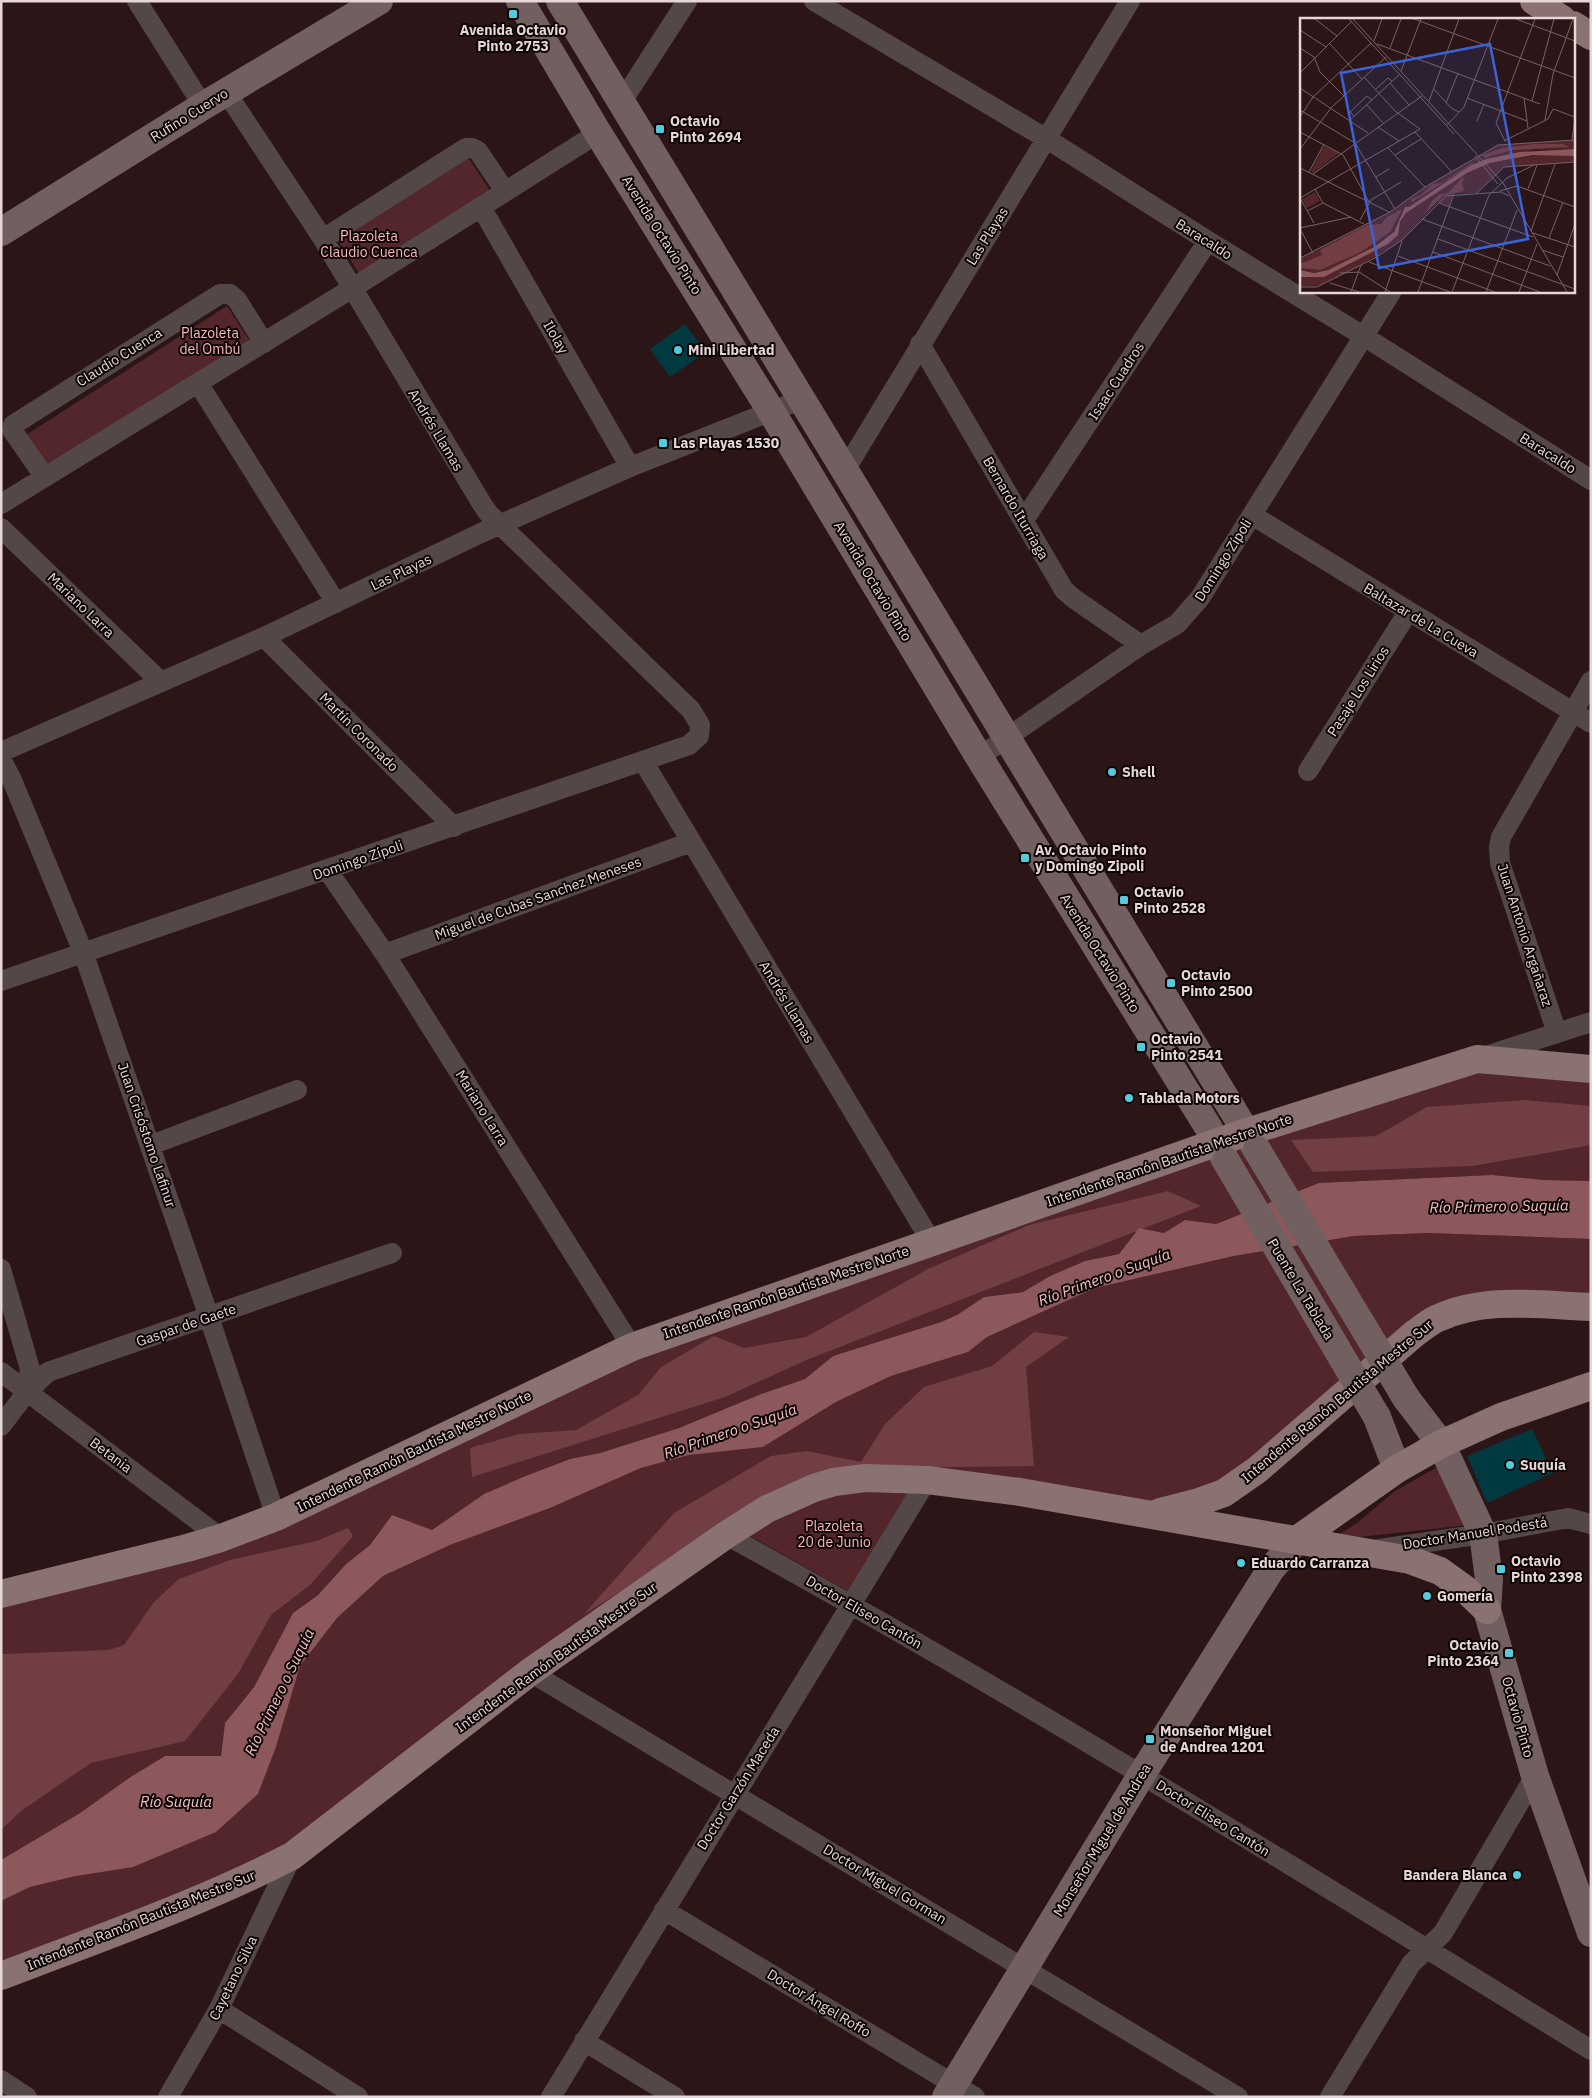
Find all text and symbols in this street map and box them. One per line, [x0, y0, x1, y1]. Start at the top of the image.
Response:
marker: Avenida Octavio Pinto 2753 [507, 8, 519, 20]
inset map [1300, 18, 1574, 292]
place label: Avenida Octavio Pinto 2753 [460, 21, 566, 55]
street label: Rufino Cuervo [147, 84, 231, 146]
place label: Octavio Pinto 2694 [670, 112, 742, 146]
marker: Octavio Pinto 2694 [654, 123, 666, 135]
street label: Avenida Octavio Pinto [618, 172, 706, 298]
street label: Las Playas [962, 203, 1012, 268]
street label: Baracaldo [1172, 215, 1236, 264]
park label: Plazoleta Claudio Cuenca [320, 227, 418, 261]
street label: Ilolay [539, 317, 573, 357]
street label: Claudio Cuenca [73, 323, 166, 390]
park label: Plazoleta del Ombú [179, 324, 241, 358]
street label: Isaac Cuadros [1084, 338, 1148, 424]
place label: Mini Libertad [688, 341, 774, 359]
marker: Mini Libertad [672, 344, 684, 356]
street label: Andrés Llamas [404, 386, 468, 475]
street label: Baracaldo [1516, 429, 1580, 478]
place label: Las Playas 1530 [673, 434, 779, 452]
marker: Las Playas 1530 [657, 437, 669, 449]
street label: Bernardo Iturriaga [979, 453, 1053, 563]
street label: Domingo Zípoli [1190, 515, 1256, 605]
street label: Avenida Octavio Pinto [830, 518, 916, 644]
street label: Las Playas [368, 550, 434, 594]
street label: Mariano Larra [44, 569, 119, 642]
street label: Baltazar de La Cueva [1360, 579, 1482, 662]
street label: Pasaje Los Lirios [1323, 642, 1393, 740]
street label: Martín Coronado [316, 689, 402, 775]
place label: Shell [1122, 763, 1155, 781]
marker: Shell [1106, 766, 1118, 778]
street label: Domingo Zípoli [311, 836, 405, 884]
place label: Av. Octavio Pinto y Domingo Zipoli [1035, 841, 1147, 875]
street label: Miguel de Cubas Sanchez Meneses [432, 852, 644, 944]
marker: Av. Octavio Pinto y Domingo Zipoli [1019, 852, 1031, 864]
street label: Juan Antonio Argañaraz [1493, 861, 1557, 1009]
place label: Octavio Pinto 2528 [1134, 883, 1206, 917]
street label: Avenida Octavio Pinto [1056, 890, 1144, 1016]
marker: Octavio Pinto 2528 [1118, 894, 1130, 906]
street label: Andrés Llamas [755, 958, 819, 1047]
place label: Octavio Pinto 2500 [1181, 966, 1253, 1000]
marker: Octavio Pinto 2500 [1165, 977, 1177, 989]
place label: Octavio Pinto 2541 [1151, 1030, 1223, 1064]
marker: Octavio Pinto 2541 [1135, 1041, 1147, 1053]
street label: Juan Crisóstomo Lafinur [114, 1060, 180, 1210]
street label: Mariano Larra [452, 1067, 513, 1150]
place label: Tablada Motors [1139, 1089, 1240, 1107]
marker: Tablada Motors [1123, 1092, 1135, 1104]
street label: Intendente Ramón Bautista Mestre Norte [1044, 1109, 1295, 1211]
water label: Río Primero o Suquía [1429, 1195, 1569, 1217]
street label: Puente La Tablada [1264, 1235, 1339, 1343]
street label: Intendente Ramón Bautista Mestre Norte [661, 1241, 912, 1343]
water label: Río Primero o Suquía [1035, 1244, 1173, 1310]
street label: Gaspar de Gaete [134, 1299, 239, 1351]
street label: Intendente Ramón Bautista Mestre Sur [1238, 1315, 1436, 1487]
street label: Intendente Ramón Bautista Mestre Norte [294, 1386, 535, 1516]
water label: Río Primero o Suquía [661, 1399, 799, 1463]
street label: Betania [86, 1433, 136, 1477]
place label: Suquía [1520, 1456, 1566, 1474]
marker: Suquía [1504, 1459, 1516, 1471]
street label: Doctor Manuel Podestá [1402, 1513, 1549, 1553]
park label: Plazoleta 20 de Junio [797, 1517, 871, 1551]
place label: Octavio Pinto 2398 [1511, 1552, 1583, 1586]
place label: Eduardo Carranza [1251, 1554, 1369, 1572]
marker: Eduardo Carranza [1235, 1557, 1247, 1569]
marker: Octavio Pinto 2398 [1495, 1563, 1507, 1575]
street label: Doctor Eliseo Cantón [803, 1571, 925, 1653]
street label: Intendente Ramón Bautista Mestre Sur [452, 1578, 660, 1736]
place label: Gomería [1437, 1587, 1493, 1605]
marker: Gomería [1421, 1590, 1433, 1602]
water label: Río Primero o Suquía [240, 1625, 318, 1759]
place label: Octavio Pinto 2364 [1427, 1636, 1499, 1670]
marker: Octavio Pinto 2364 [1503, 1647, 1515, 1659]
street label: Octavio Pinto [1498, 1674, 1538, 1760]
street label: Doctor Garzón Maceda [693, 1722, 784, 1853]
place label: Monseñor Miguel de Andrea 1201 [1160, 1722, 1271, 1756]
marker: Monseñor Miguel de Andrea 1201 [1144, 1733, 1156, 1745]
street label: Monseñor Miguel de Andrea [1049, 1760, 1155, 1920]
street label: Doctor Eliseo Cantón [1153, 1776, 1273, 1860]
water label: Río Suquía [140, 1792, 212, 1811]
street label: Doctor Miguel Gorman [820, 1840, 950, 1928]
street label: Intendente Ramón Bautista Mestre Sur [24, 1866, 258, 1974]
place label: Bandera Blanca [1403, 1866, 1507, 1884]
marker: Bandera Blanca [1511, 1869, 1523, 1881]
street label: Cayetano Silva [205, 1932, 261, 2023]
street label: Doctor Ángel Roffo [764, 1964, 875, 2041]

